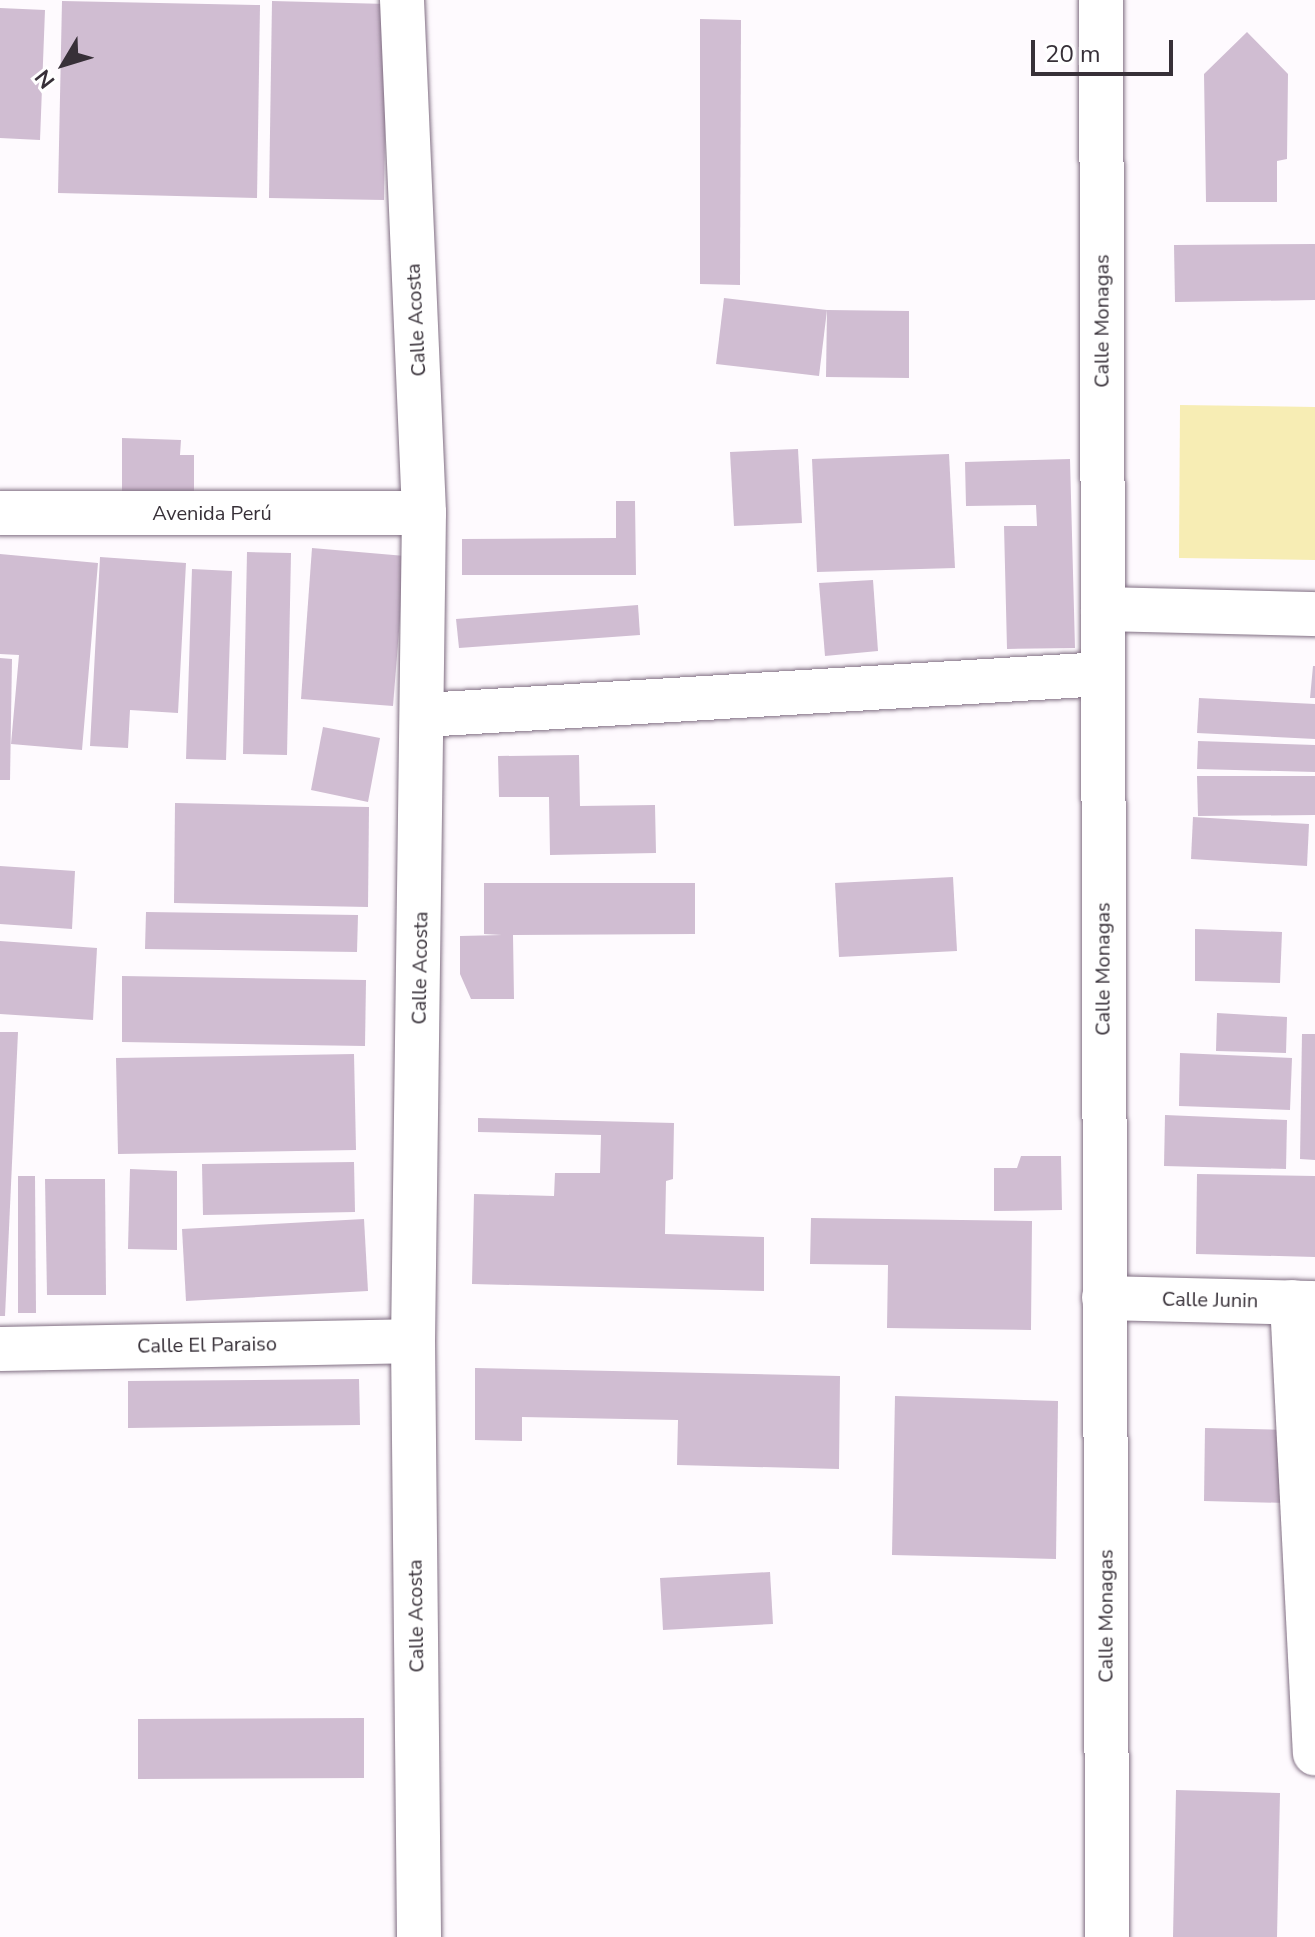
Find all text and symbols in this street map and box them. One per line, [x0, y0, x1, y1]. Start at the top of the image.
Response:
north arrow [24, 24, 104, 104]
scale bar [1035, 24, 1177, 74]
text: 20 m [1045, 38, 1101, 70]
text: N [28, 63, 62, 94]
street label: Calle Monagas [1090, 254, 1114, 388]
street label: Calle Acosta [401, 263, 431, 377]
street label: Avenida Perú [152, 501, 272, 525]
street label: Calle Monagas [1091, 902, 1115, 1036]
street label: Calle Acosta [407, 911, 433, 1025]
street label: Calle Junin [1162, 1287, 1258, 1313]
street label: Calle El Paraiso [137, 1332, 277, 1358]
street label: Calle Monagas [1094, 1549, 1118, 1683]
street label: Calle Acosta [403, 1559, 429, 1673]

